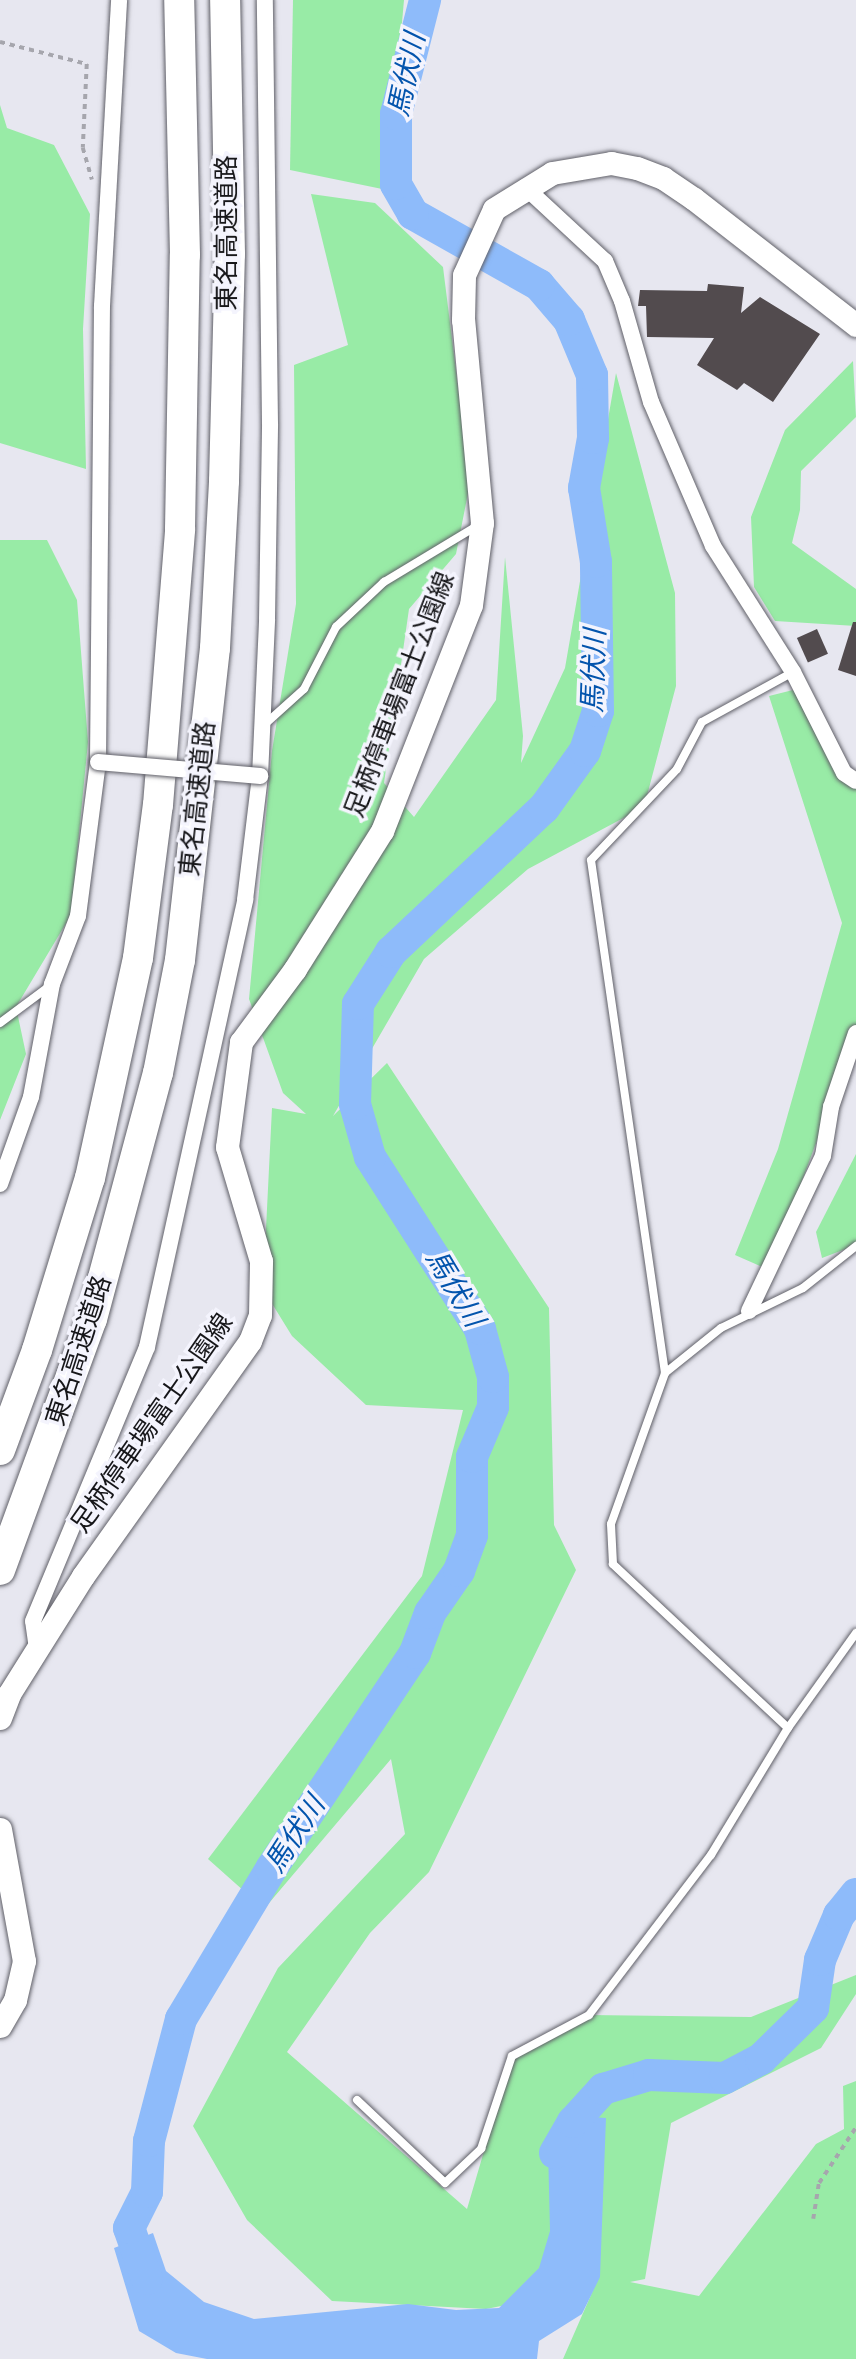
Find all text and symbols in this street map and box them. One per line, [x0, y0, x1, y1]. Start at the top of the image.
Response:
water label: 馬伏川 [383, 30, 433, 120]
street label: 東名高速道路 [212, 155, 244, 311]
street label: 足柄停車場富士公園線 [340, 568, 462, 822]
water label: 馬伏川 [577, 628, 613, 714]
street label: 東名高速道路 [175, 720, 223, 878]
water label: 馬伏川 [418, 1244, 490, 1334]
street label: 東名高速道路 [41, 1272, 119, 1430]
street label: 足柄停車場富士公園線 [66, 1309, 240, 1539]
water label: 馬伏川 [259, 1791, 333, 1879]

